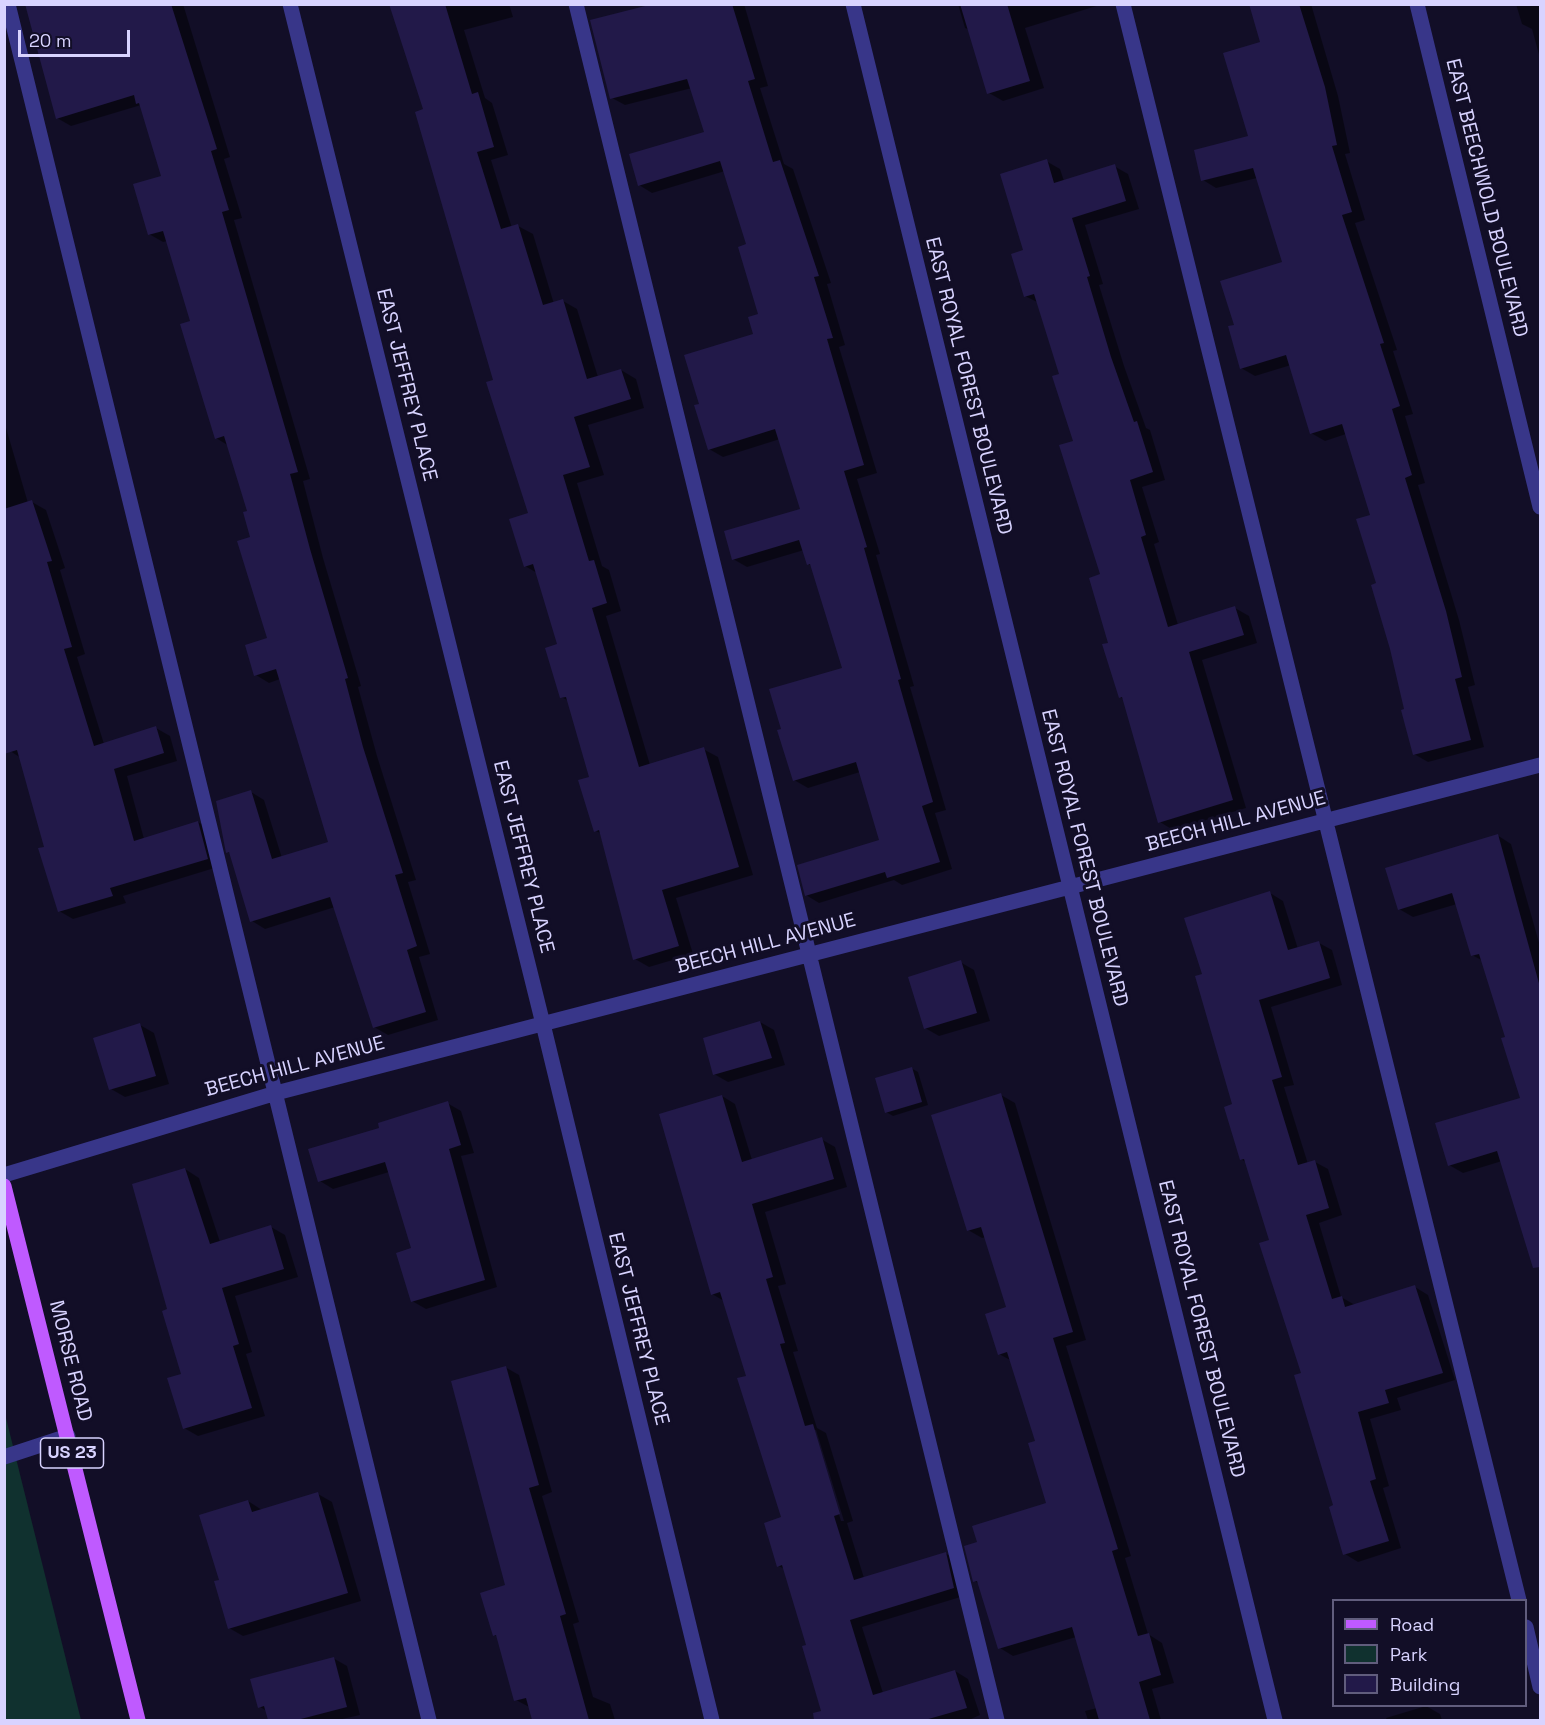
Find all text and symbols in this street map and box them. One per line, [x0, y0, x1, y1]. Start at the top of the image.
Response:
scale bar [21, 18, 134, 56]
text: 20 m [29, 29, 72, 52]
street label: EAST BEECHWOLD BOULEVARD [1440, 56, 1532, 340]
street label: EAST ROYAL FOREST BOULEVARD [919, 235, 1017, 537]
street label: EAST JEFFREY PLACE [370, 286, 442, 484]
street label: EAST ROYAL FOREST BOULEVARD [1035, 707, 1133, 1009]
street label: EAST JEFFREY PLACE [487, 758, 559, 956]
street label: BEECH HILL AVENUE [1144, 786, 1328, 858]
street label: BEECH HILL AVENUE [674, 908, 858, 980]
street label: BEECH HILL AVENUE [203, 1031, 387, 1103]
street label: EAST ROYAL FOREST BOULEVARD [1152, 1178, 1250, 1480]
street label: EAST JEFFREY PLACE [602, 1230, 674, 1428]
street label: MORSE ROAD [43, 1298, 97, 1424]
road number: US 23 [40, 1438, 104, 1468]
legend [1332, 1599, 1527, 1707]
text: Road [1390, 1613, 1434, 1636]
text: Park [1390, 1643, 1427, 1666]
text: Building [1390, 1673, 1460, 1696]

